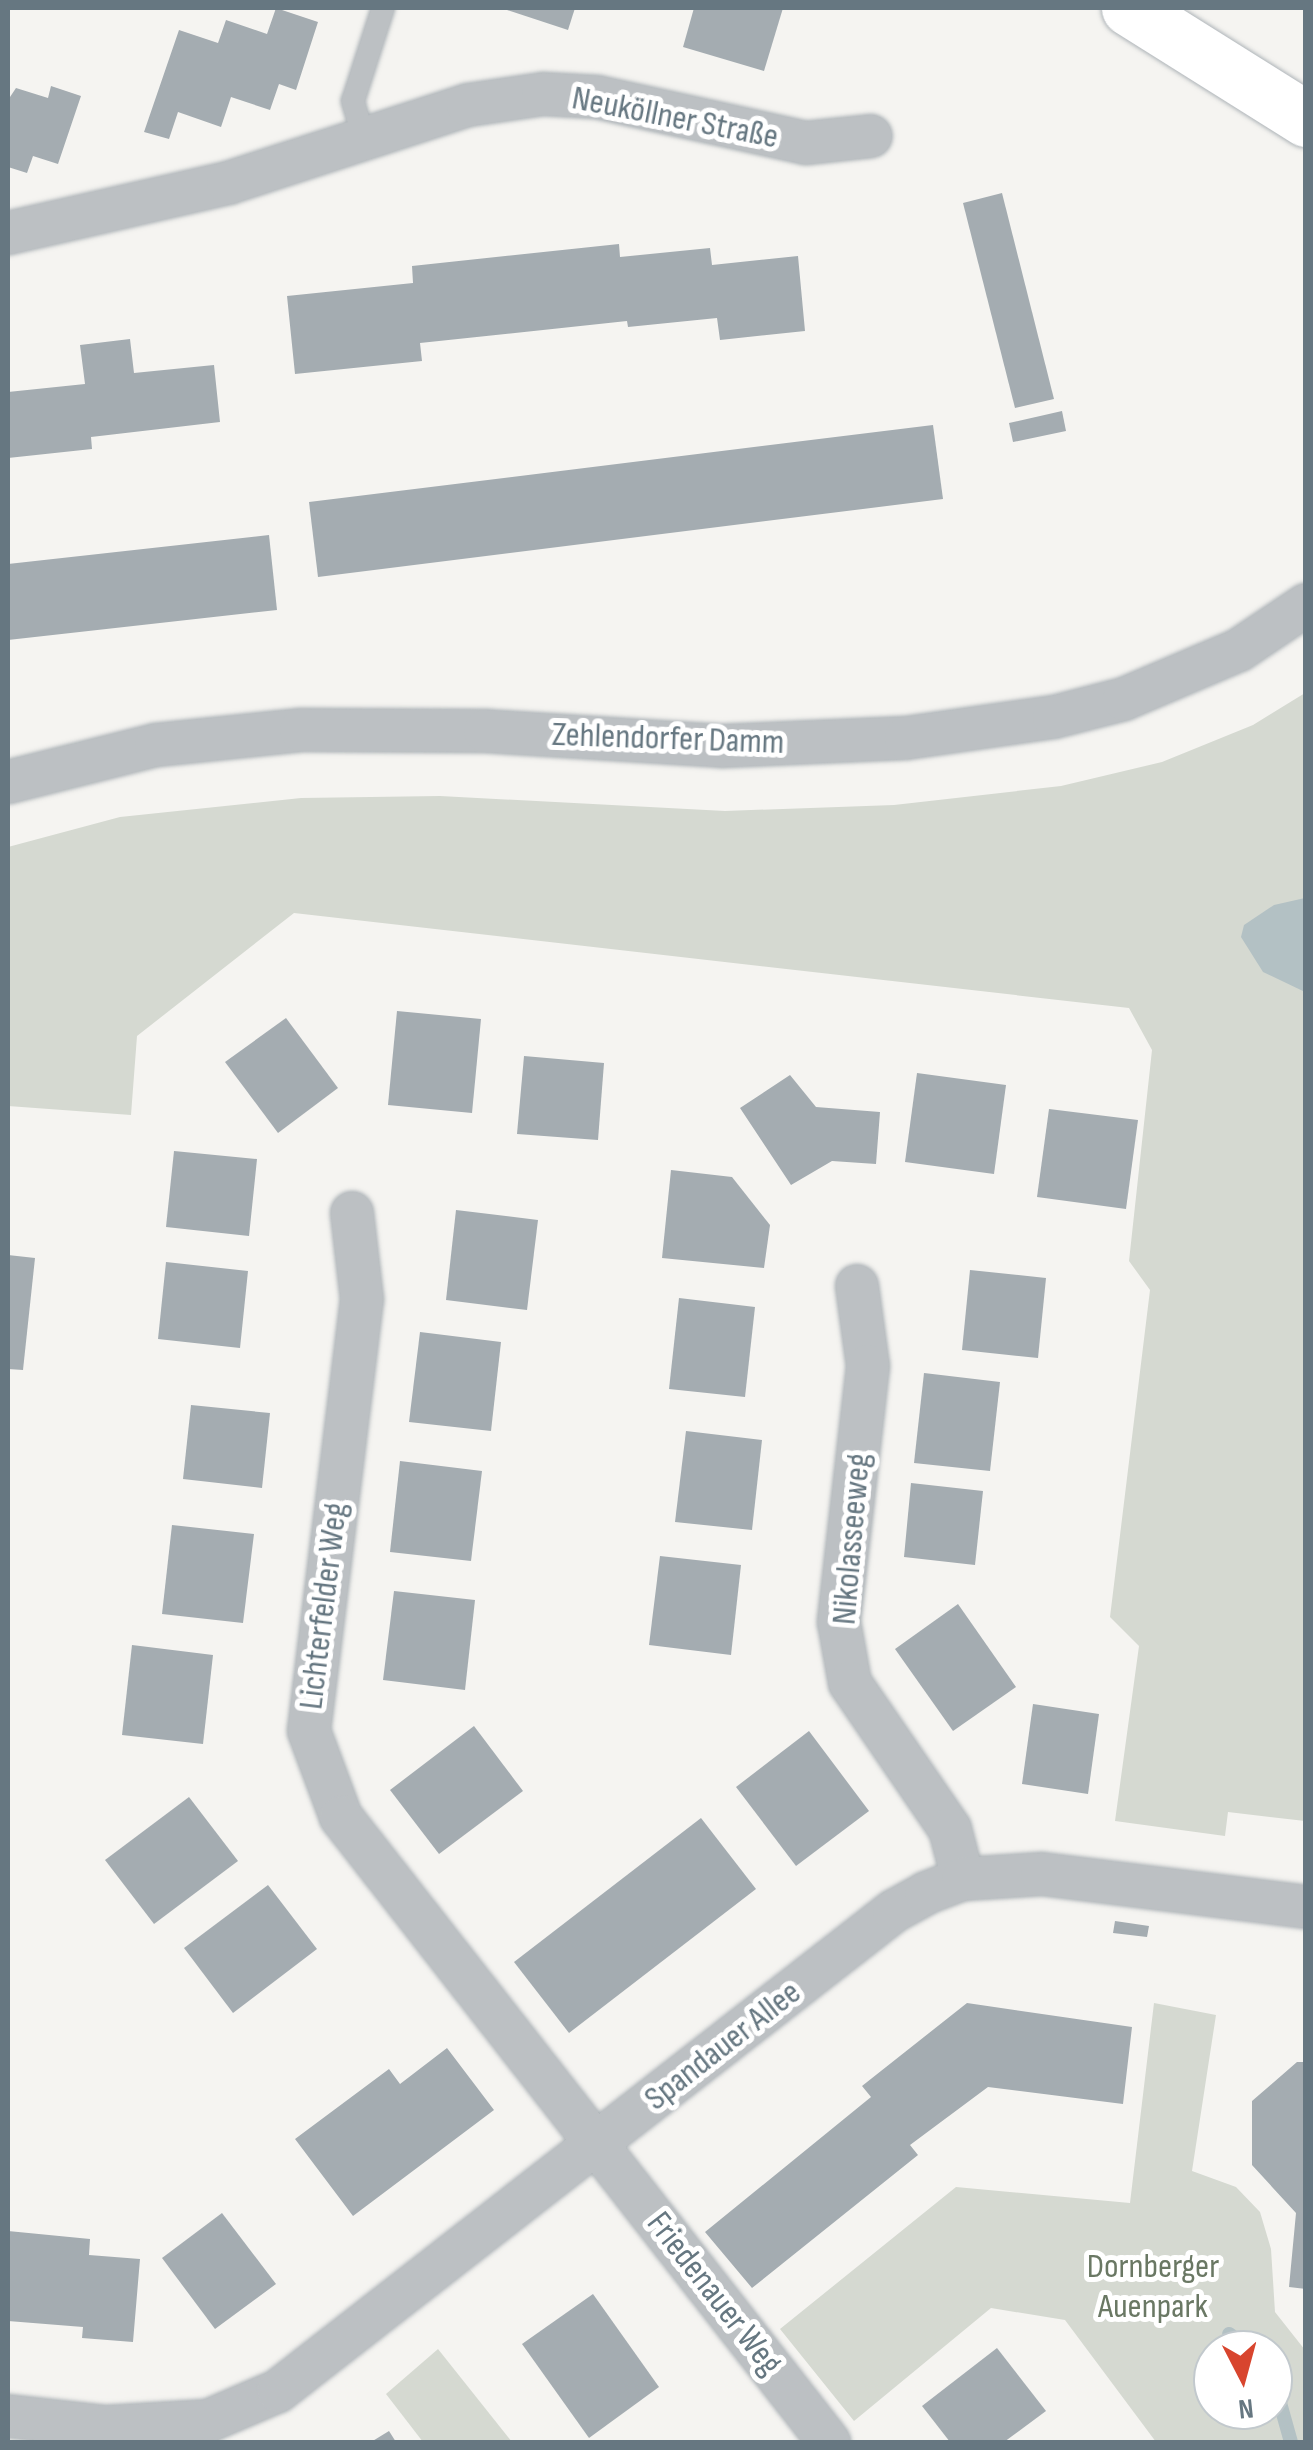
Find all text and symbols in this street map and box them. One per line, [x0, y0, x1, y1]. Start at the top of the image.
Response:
street label: Neuköllner Straße [568, 77, 782, 159]
street label: Zehlendorfer Damm [551, 714, 785, 764]
street label: Nikolasseeweg [824, 1452, 880, 1626]
street label: Lichterfelder Weg [290, 1500, 358, 1712]
street label: Spandauer Allee [636, 1972, 810, 2120]
street label: Friedenauer Weg [637, 2204, 791, 2384]
park label: Dornberger Auenpark [1087, 2246, 1219, 2328]
north arrow [1193, 2330, 1293, 2430]
text: N [1237, 2391, 1255, 2426]

